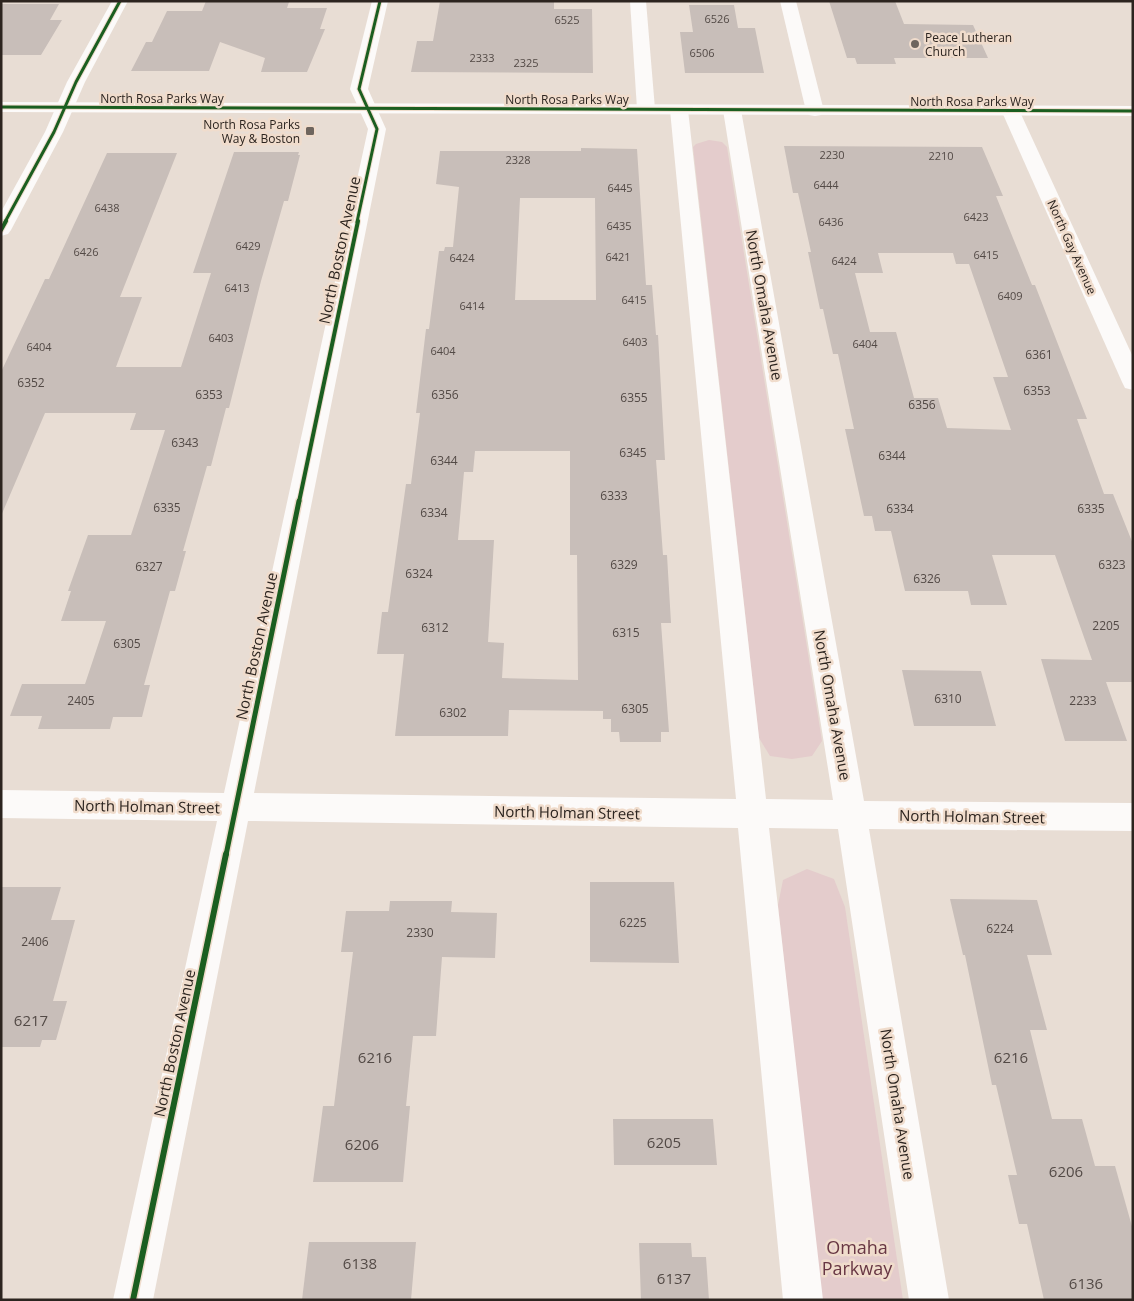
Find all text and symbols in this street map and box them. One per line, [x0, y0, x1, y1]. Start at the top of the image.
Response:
house number: 6526 [704, 11, 730, 26]
house number: 6525 [554, 12, 580, 27]
place label: Peace Lutheran Church [925, 29, 1012, 60]
marker: Peace Lutheran Church [909, 38, 921, 50]
house number: 6506 [689, 45, 715, 60]
house number: 2333 [469, 50, 495, 65]
house number: 2325 [513, 55, 539, 70]
street label: North Rosa Parks Way [100, 90, 225, 107]
street label: North Rosa Parks Way [505, 91, 630, 108]
street label: North Rosa Parks Way [910, 93, 1035, 110]
place label: North Rosa Parks Way & Boston [203, 116, 300, 147]
marker: North Rosa Parks Way & Boston [304, 125, 316, 137]
house number: 2230 [819, 147, 845, 162]
house number: 2210 [928, 148, 954, 163]
house number: 2328 [505, 152, 531, 167]
street label: North Boston Avenue [314, 174, 364, 326]
house number: 6444 [813, 177, 839, 192]
house number: 6445 [607, 180, 633, 195]
street label: North Gay Avenue [1043, 197, 1101, 297]
house number: 6438 [94, 200, 120, 215]
house number: 6423 [963, 209, 989, 224]
house number: 6436 [818, 214, 844, 229]
house number: 6435 [606, 218, 632, 233]
street label: North Omaha Avenue [742, 228, 788, 382]
house number: 6429 [235, 238, 261, 253]
house number: 6426 [73, 244, 99, 259]
house number: 6415 [973, 247, 999, 262]
house number: 6421 [605, 249, 631, 264]
house number: 6424 [449, 250, 475, 265]
house number: 6424 [831, 253, 857, 268]
house number: 6413 [224, 280, 250, 295]
house number: 6409 [997, 288, 1023, 303]
house number: 6415 [621, 292, 647, 307]
house number: 6414 [459, 298, 485, 313]
house number: 6403 [208, 330, 234, 345]
house number: 6403 [622, 334, 648, 349]
house number: 6404 [852, 336, 878, 351]
house number: 6404 [26, 339, 52, 354]
house number: 6404 [430, 343, 456, 358]
house number: 6361 [1025, 346, 1053, 363]
house number: 6352 [17, 374, 45, 391]
house number: 6353 [1023, 382, 1051, 399]
house number: 6353 [195, 386, 223, 403]
house number: 6356 [431, 386, 459, 403]
house number: 6355 [620, 389, 648, 406]
house number: 6356 [908, 396, 936, 413]
house number: 6343 [171, 434, 199, 451]
house number: 6345 [619, 444, 647, 461]
house number: 6344 [878, 447, 906, 464]
house number: 6344 [430, 452, 458, 469]
house number: 6333 [600, 487, 628, 504]
house number: 6335 [153, 499, 181, 516]
house number: 6334 [886, 500, 914, 517]
house number: 6335 [1077, 500, 1105, 517]
house number: 6334 [420, 504, 448, 521]
house number: 6329 [610, 556, 638, 573]
house number: 6323 [1098, 556, 1126, 573]
house number: 6327 [135, 558, 163, 575]
house number: 6324 [405, 565, 433, 582]
street label: North Boston Avenue [231, 570, 281, 722]
house number: 6326 [913, 570, 941, 587]
house number: 2205 [1092, 617, 1120, 634]
house number: 6312 [421, 619, 449, 636]
house number: 6315 [612, 624, 640, 641]
street label: North Omaha Avenue [810, 628, 856, 782]
house number: 6305 [113, 635, 141, 652]
house number: 6310 [934, 690, 962, 707]
house number: 2405 [67, 692, 95, 709]
house number: 2233 [1069, 692, 1097, 709]
house number: 6305 [621, 700, 649, 717]
house number: 6302 [439, 704, 467, 721]
street label: North Holman Street [74, 795, 220, 817]
street label: North Holman Street [494, 801, 640, 823]
street label: North Holman Street [899, 805, 1045, 827]
house number: 6225 [619, 914, 647, 931]
house number: 6224 [986, 920, 1014, 937]
house number: 2330 [406, 924, 434, 941]
house number: 2406 [21, 933, 49, 950]
street label: North Boston Avenue [149, 967, 199, 1119]
house number: 6217 [14, 1010, 48, 1030]
street label: North Omaha Avenue [876, 1027, 920, 1181]
house number: 6216 [358, 1047, 392, 1067]
house number: 6216 [994, 1047, 1028, 1067]
house number: 6205 [647, 1132, 681, 1152]
house number: 6206 [345, 1134, 379, 1154]
house number: 6206 [1049, 1161, 1083, 1181]
park label: Omaha Parkway [822, 1235, 893, 1280]
house number: 6138 [343, 1253, 377, 1273]
house number: 6137 [657, 1268, 691, 1288]
house number: 6136 [1069, 1273, 1103, 1293]

